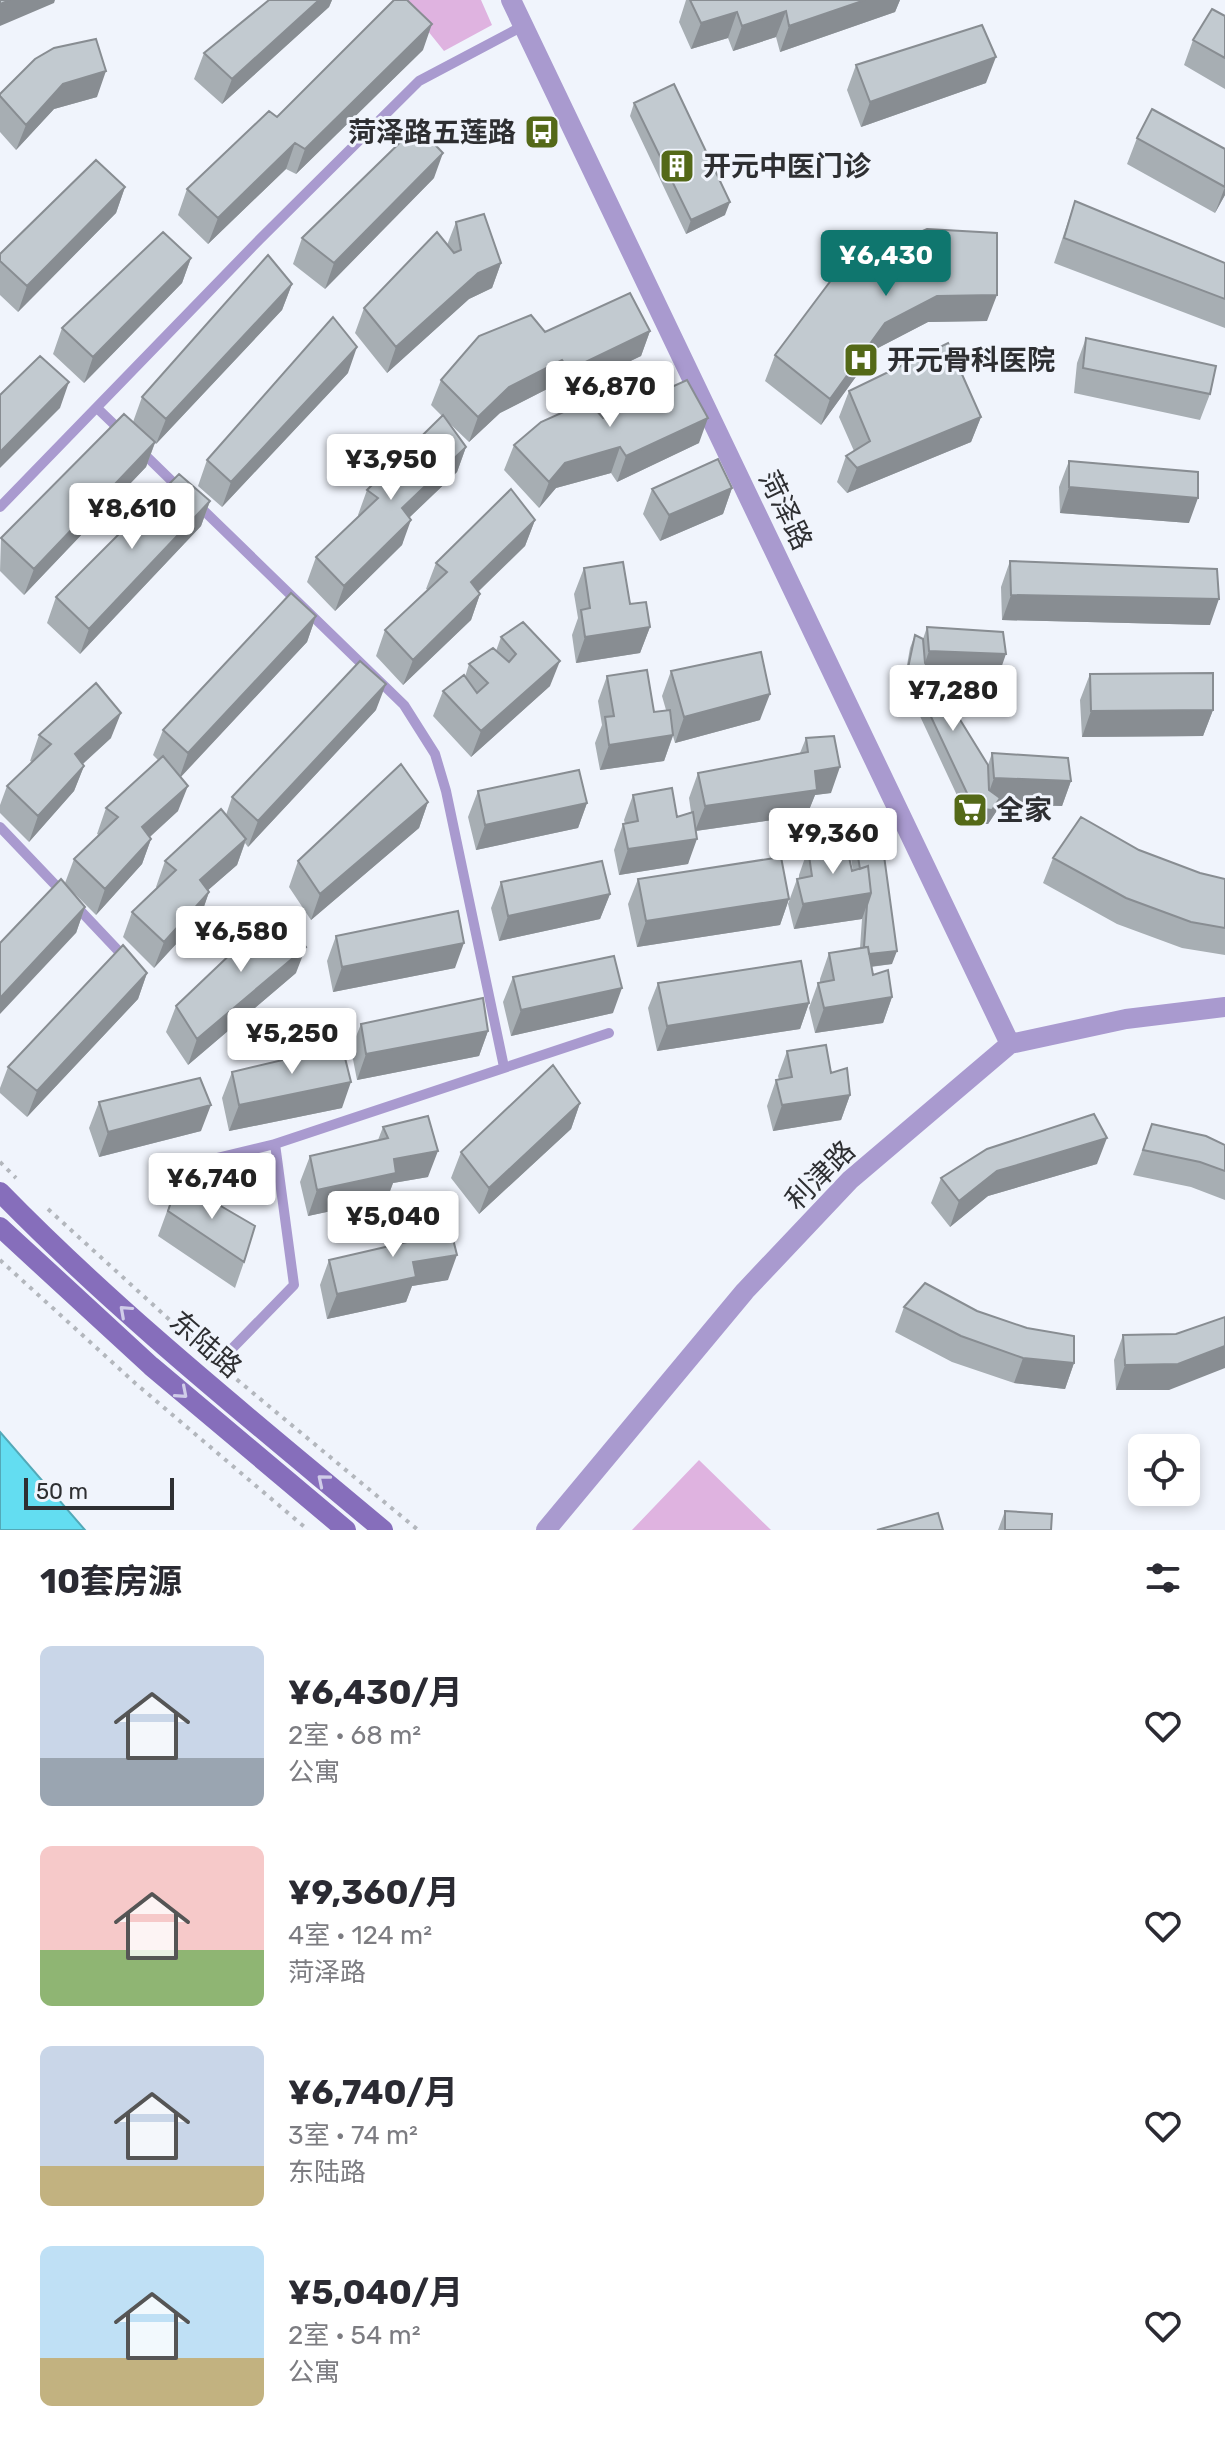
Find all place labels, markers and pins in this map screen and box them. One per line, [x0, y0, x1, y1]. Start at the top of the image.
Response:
bus stop icon: 菏泽路五莲路 [523, 113, 561, 151]
place label: 菏泽路五莲路 [348, 116, 516, 149]
building icon: 开元中医门诊 [658, 147, 696, 185]
place label: 开元中医门诊 [703, 150, 872, 183]
pin: ¥6,430 [821, 230, 951, 298]
hospital icon: 开元骨科医院 [842, 341, 880, 379]
place label: 开元骨科医院 [887, 344, 1055, 377]
pin: ¥6,870 [545, 361, 675, 429]
pin: ¥3,950 [326, 434, 456, 502]
pin: ¥8,610 [67, 483, 197, 551]
pin: ¥7,280 [888, 665, 1018, 733]
supermarket icon: 全家 [951, 791, 989, 829]
place label: 全家 [996, 794, 1052, 827]
pin: ¥9,360 [768, 808, 898, 876]
pin: ¥6,580 [176, 906, 306, 974]
pin: ¥5,250 [227, 1008, 357, 1076]
pin: ¥6,740 [147, 1153, 277, 1221]
pin: ¥5,040 [328, 1191, 458, 1259]

